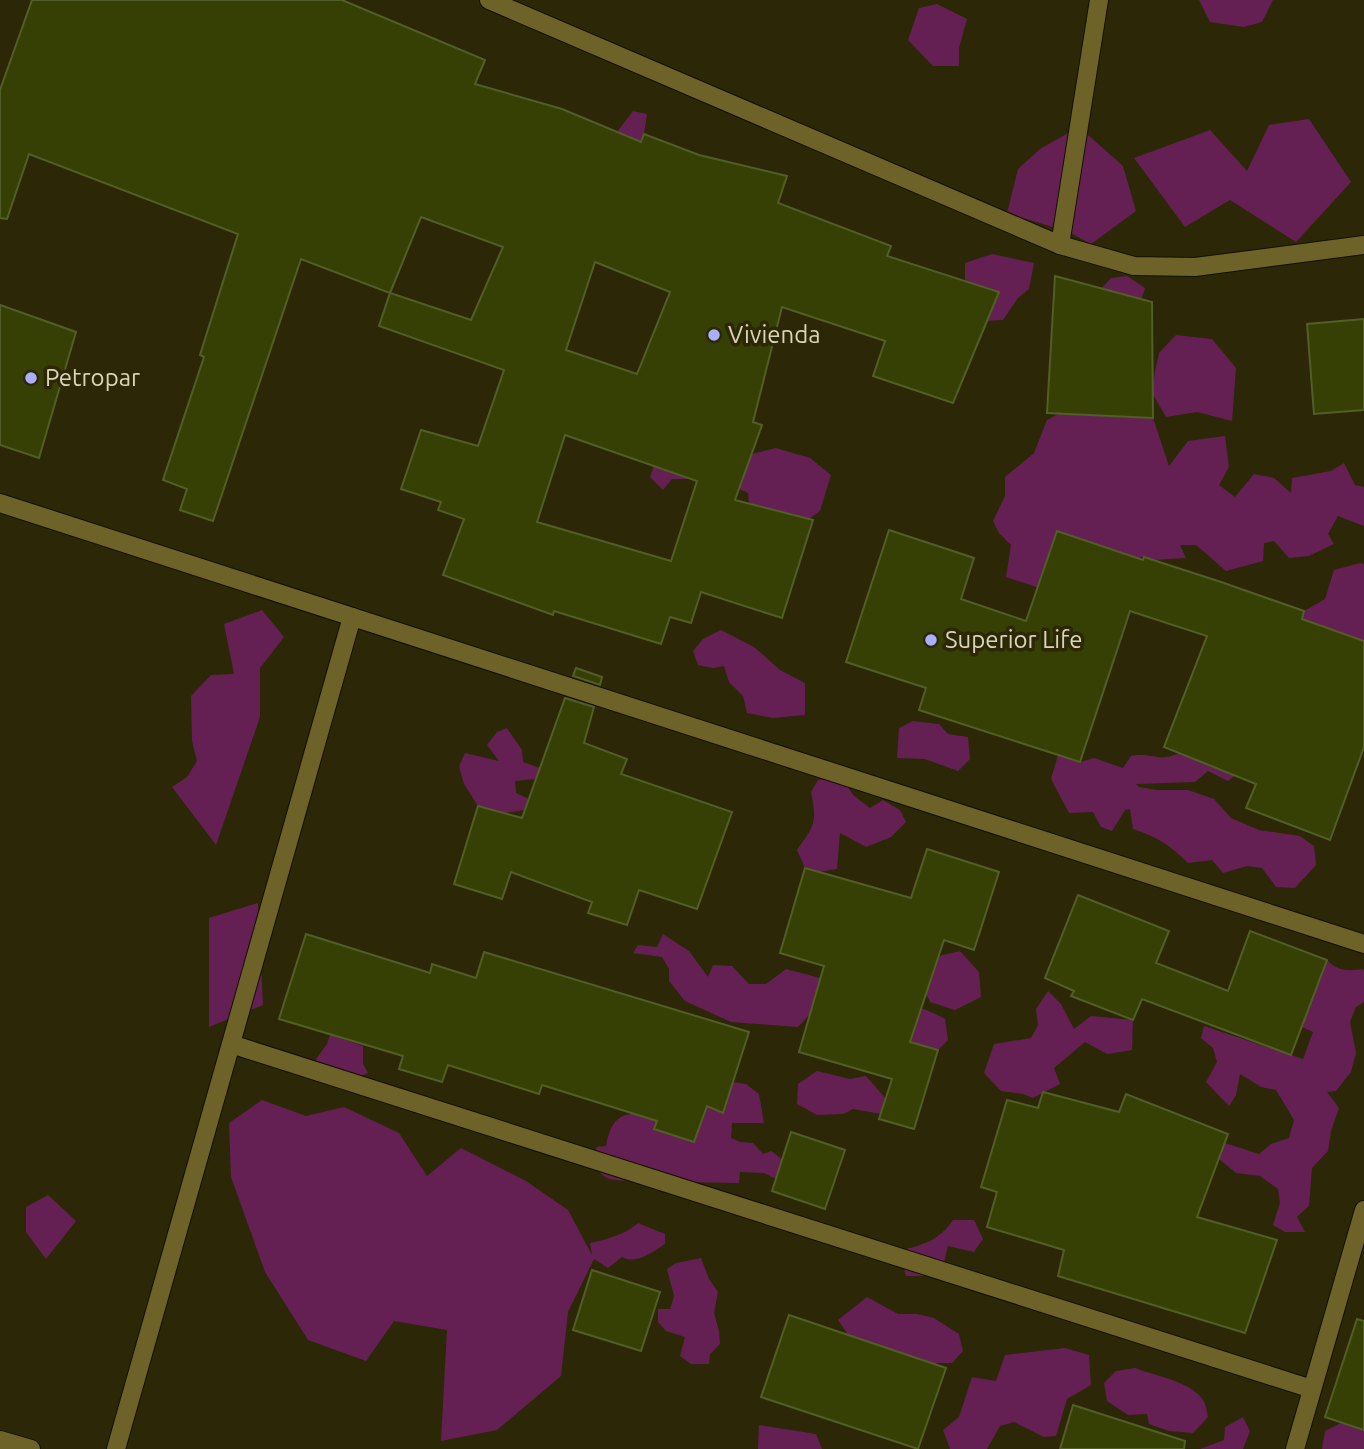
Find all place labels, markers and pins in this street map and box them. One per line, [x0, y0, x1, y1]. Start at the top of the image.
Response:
place label: Vivienda [728, 321, 821, 348]
marker: Vivienda [706, 327, 722, 343]
place label: Petropar [45, 364, 140, 391]
marker: Petropar [23, 370, 39, 386]
place label: Superior Life [945, 626, 1083, 653]
marker: Superior Life [923, 632, 939, 648]

